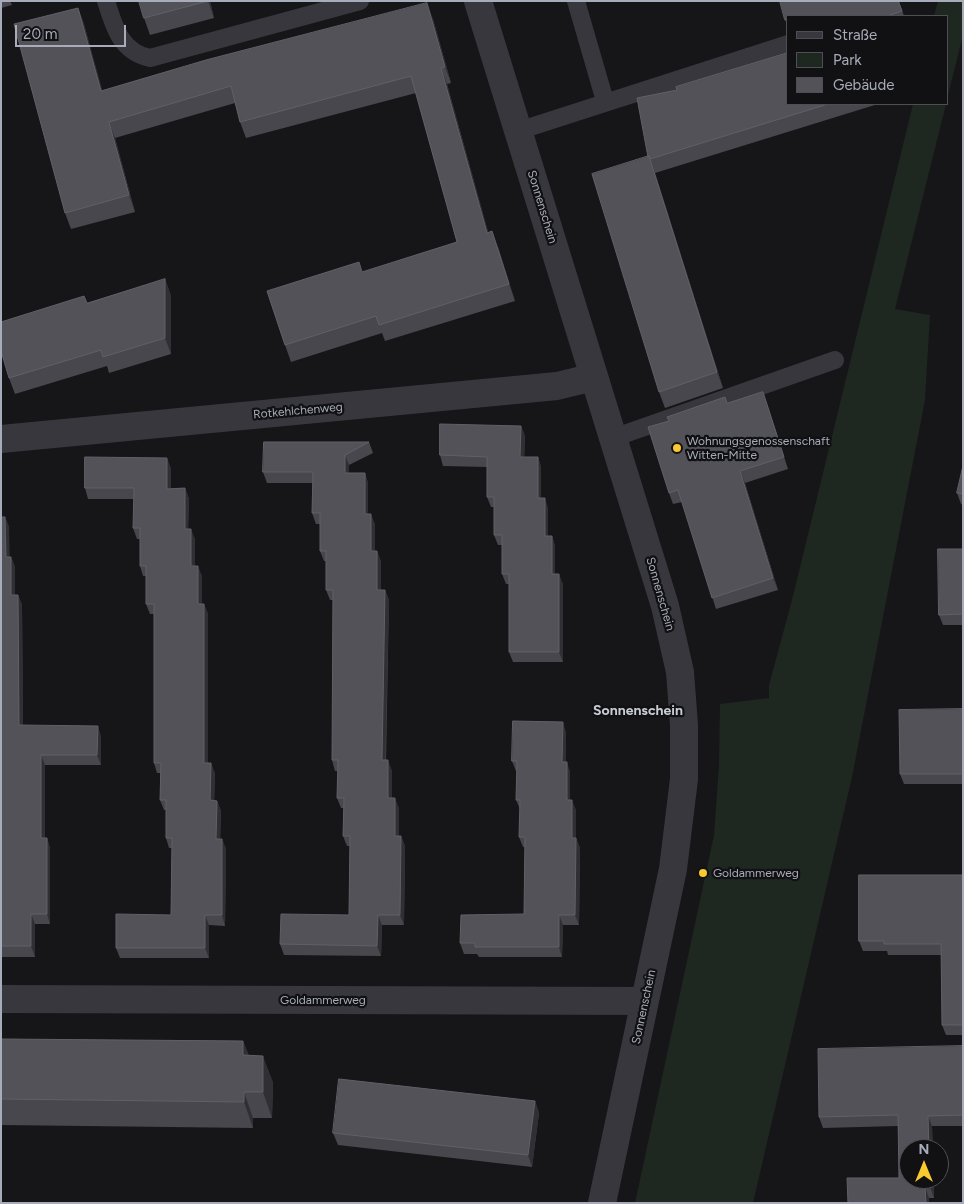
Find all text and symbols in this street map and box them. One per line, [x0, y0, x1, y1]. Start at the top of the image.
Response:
scale bar [18, 15, 129, 47]
legend [786, 15, 949, 105]
text: 20 m [23, 25, 57, 43]
text: Straße [833, 26, 877, 44]
text: Park [833, 51, 862, 69]
text: Gebäude [833, 76, 894, 94]
street label: Sonnenschein [524, 169, 560, 245]
street label: Rotkehlchenweg [253, 400, 343, 422]
place label: Wohnungsgenossenschaft Witten-Mitte [687, 434, 830, 462]
marker: Wohnungsgenossenschaft Witten-Mitte [671, 442, 683, 454]
street label: Sonnenschein [643, 556, 677, 632]
district label: Sonnenschein [593, 703, 683, 719]
place label: Goldammerweg [713, 866, 799, 880]
marker: Goldammerweg [697, 867, 709, 879]
street label: Sonnenschein [629, 968, 659, 1046]
street label: Goldammerweg [280, 993, 366, 1007]
north arrow [899, 1139, 949, 1189]
text: N [919, 1141, 929, 1158]

